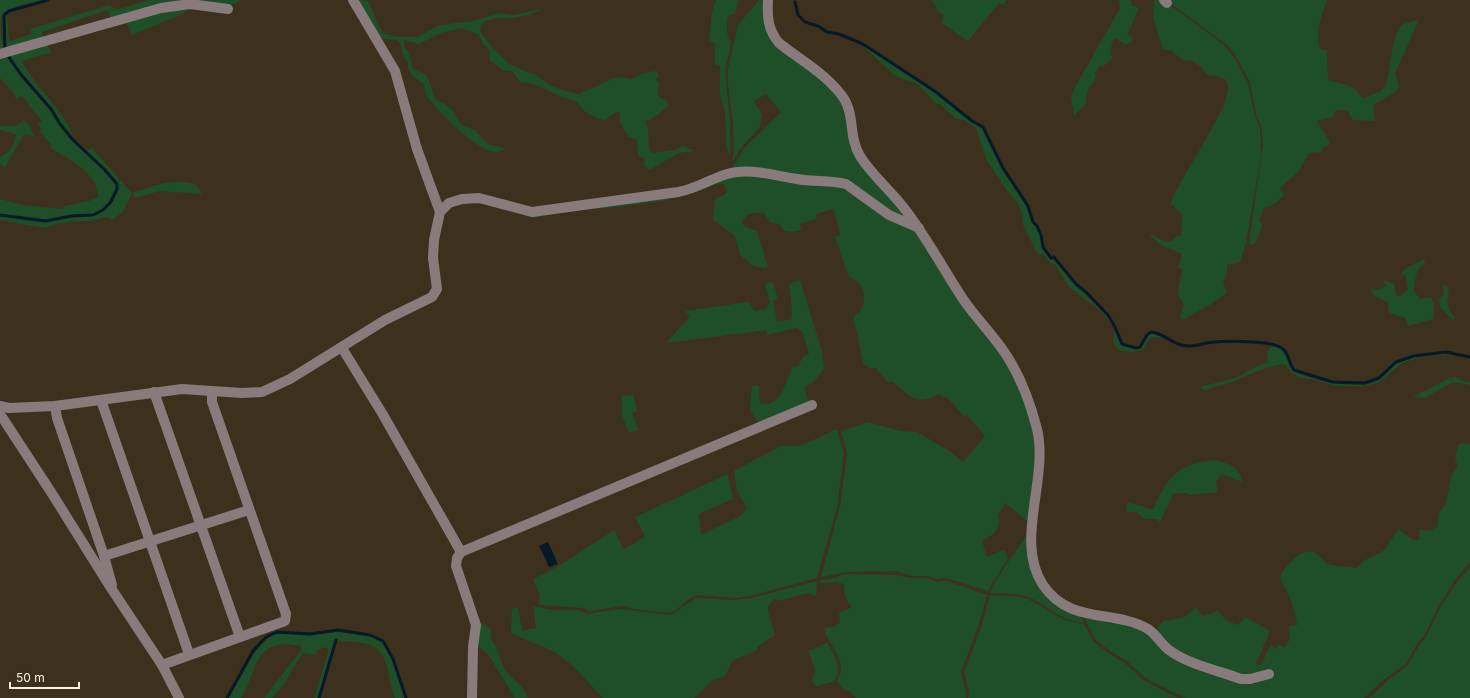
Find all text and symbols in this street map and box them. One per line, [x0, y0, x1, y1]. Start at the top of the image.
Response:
scale bar [10, 664, 79, 690]
text: 50 m [16, 670, 45, 685]

